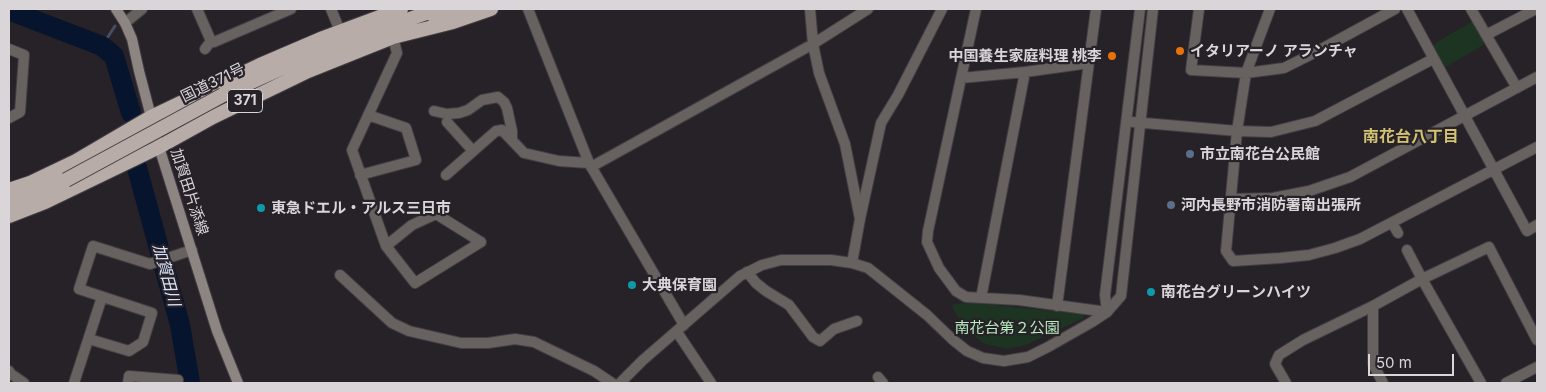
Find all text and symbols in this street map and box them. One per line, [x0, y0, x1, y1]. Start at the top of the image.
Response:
place label: イタリアーノ アランチャ [1190, 42, 1358, 60]
marker: イタリアーノ アランチャ [1174, 45, 1186, 57]
place label: 中国養生家庭料理 桃李 [948, 47, 1102, 65]
marker: 中国養生家庭料理 桃李 [1106, 50, 1118, 62]
street label: 国道371号 [178, 60, 248, 106]
road number: 371 [228, 90, 262, 112]
district label: 南花台八丁目 [1363, 127, 1459, 147]
place label: 市立南花台公民館 [1200, 145, 1320, 163]
street label: 加賀田片添線 [167, 146, 211, 238]
marker: 市立南花台公民館 [1184, 148, 1196, 160]
place label: 河内長野市消防署南出張所 [1181, 196, 1361, 214]
place label: 東急ドエル・アルス三日市 [271, 199, 451, 217]
marker: 河内長野市消防署南出張所 [1165, 199, 1177, 211]
marker: 東急ドエル・アルス三日市 [255, 202, 267, 214]
water label: 加賀田川 [148, 242, 184, 308]
place label: 大典保育園 [642, 276, 717, 294]
marker: 大典保育園 [626, 279, 638, 291]
place label: 南花台グリーンハイツ [1161, 283, 1311, 301]
marker: 南花台グリーンハイツ [1145, 286, 1157, 298]
park label: 南花台第２公園 [955, 319, 1059, 337]
scale bar [1371, 344, 1457, 376]
text: 50 m [1376, 353, 1412, 372]

